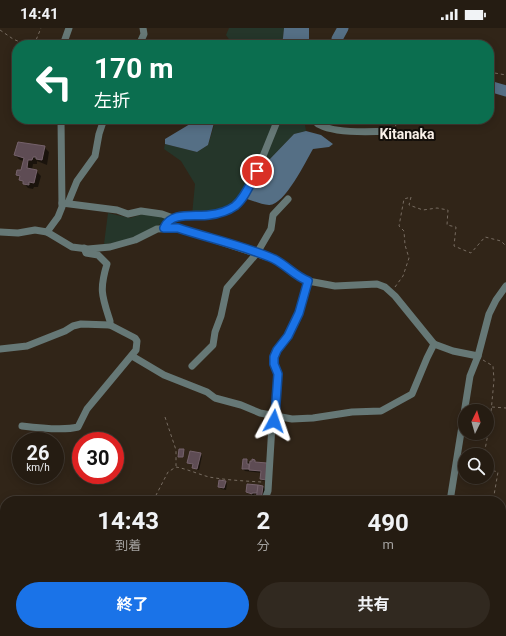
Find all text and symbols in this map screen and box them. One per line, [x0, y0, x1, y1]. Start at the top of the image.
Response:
text: 14:41 [20, 5, 59, 23]
text: 170 m [94, 52, 173, 85]
icon: left [28, 56, 80, 108]
text: 左折 [94, 90, 130, 111]
district label: Kitanaka [379, 126, 435, 142]
pin [240, 154, 274, 188]
icon: arrive [246, 160, 268, 182]
position arrow [253, 400, 295, 442]
north arrow [458, 404, 494, 440]
map controls [458, 404, 494, 484]
speed limit sign: 30 [72, 432, 124, 484]
text: 26 [27, 441, 49, 465]
button: search [458, 448, 494, 484]
text: km/h [26, 462, 50, 473]
text: 14:43 [97, 507, 159, 535]
text: 2 [256, 507, 270, 535]
text: 490 [367, 509, 409, 537]
text: m [382, 537, 394, 552]
text: 到着 [115, 538, 141, 553]
text: 分 [257, 538, 270, 553]
button: 終了 [16, 582, 249, 628]
button: 共有 [257, 582, 490, 628]

